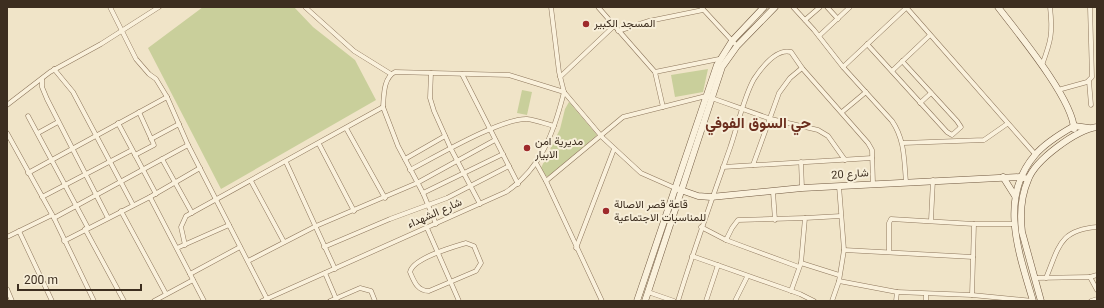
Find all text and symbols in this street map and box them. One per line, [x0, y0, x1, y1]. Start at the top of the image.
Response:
place label: المسجد الكبير [593, 16, 655, 33]
marker: المسجد الكبير [581, 19, 591, 29]
district label: حي السوق الفوفي [705, 113, 811, 136]
place label: مديرية امن الابيار [534, 134, 583, 164]
marker: مديرية امن الابيار [522, 143, 532, 153]
street label: شارع 20 [831, 165, 870, 185]
street label: شارع الشهداء [405, 194, 465, 234]
place label: قاعة قصر الاصالة للمناسبات الاجتماعية [614, 197, 706, 227]
marker: قاعة قصر الاصالة للمناسبات الاجتماعية [601, 206, 611, 216]
scale bar [18, 266, 141, 292]
text: 200 m [24, 272, 58, 290]

